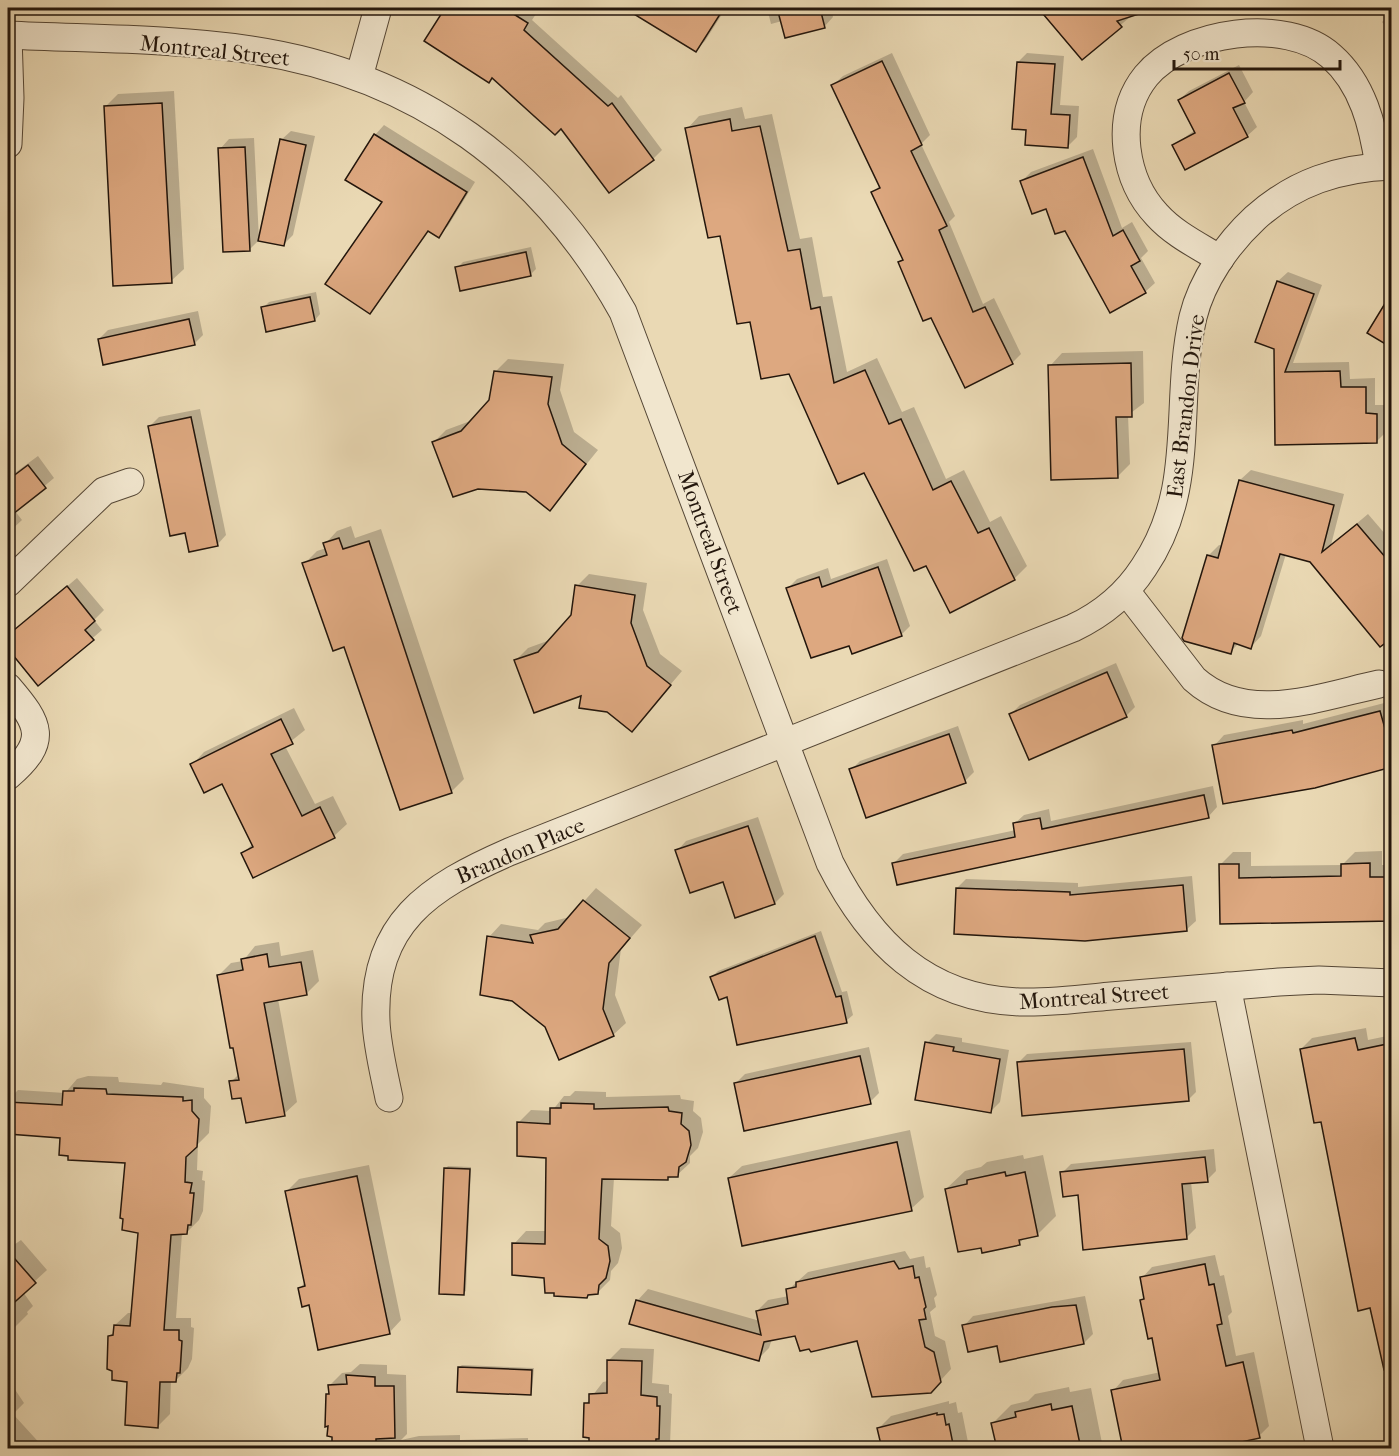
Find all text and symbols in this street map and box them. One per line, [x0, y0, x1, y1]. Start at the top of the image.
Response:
street label: Montreal Street [139, 30, 291, 72]
scale bar [1174, 33, 1340, 71]
text: 50 m [1183, 44, 1220, 65]
street label: East Brandon Drive [1162, 313, 1210, 500]
street label: Montreal Street [672, 467, 748, 618]
street label: Brandon Place [452, 812, 589, 890]
street label: Montreal Street [1018, 979, 1170, 1015]

